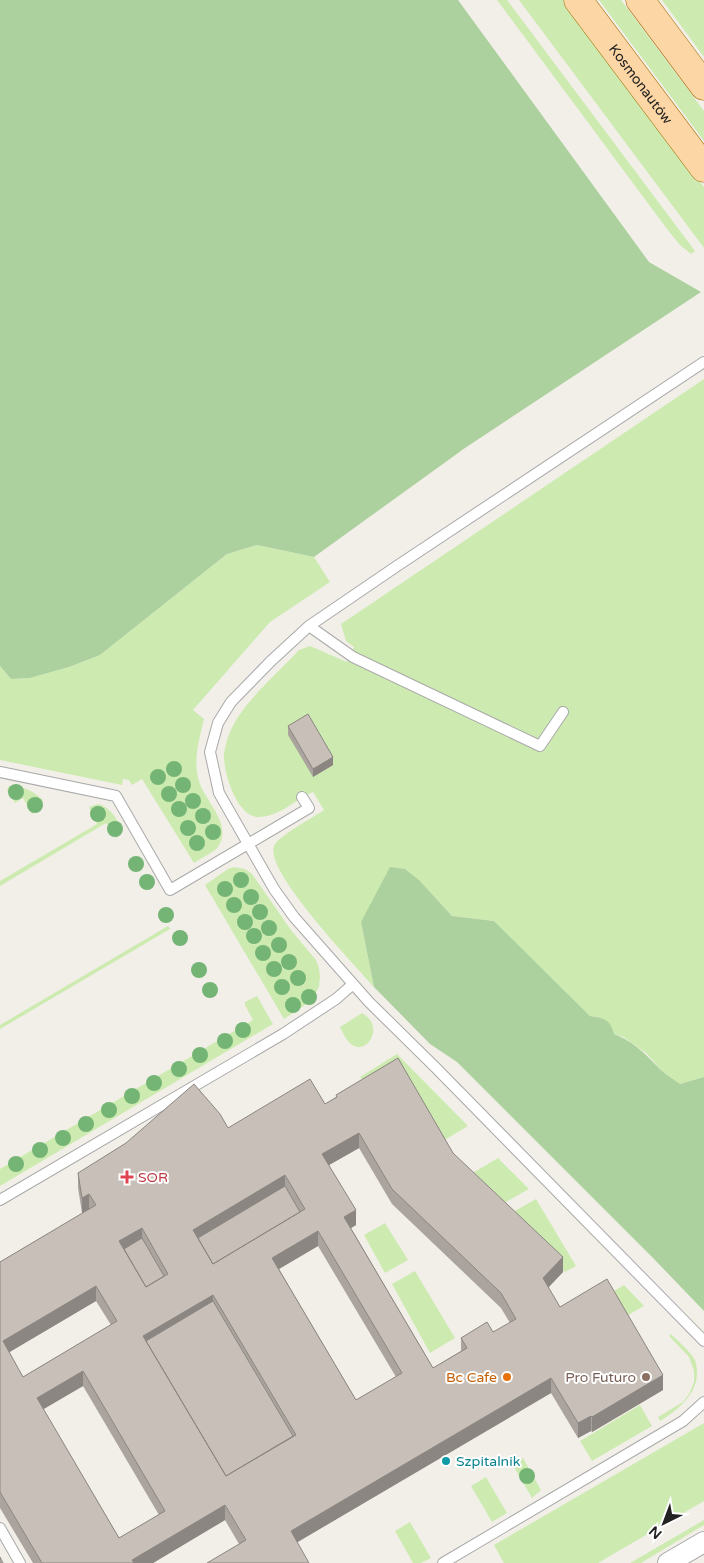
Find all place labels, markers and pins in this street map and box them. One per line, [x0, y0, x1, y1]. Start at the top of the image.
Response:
place label: SOR [138, 1169, 168, 1186]
marker: SOR [120, 1170, 134, 1184]
place label: Bc Cafe [446, 1369, 497, 1386]
place label: Pro Futuro [565, 1369, 636, 1386]
marker: Bc Cafe [501, 1371, 513, 1383]
marker: Pro Futuro [640, 1371, 652, 1383]
place label: Szpitalnik [456, 1453, 521, 1470]
marker: Szpitalnik [440, 1455, 452, 1467]

